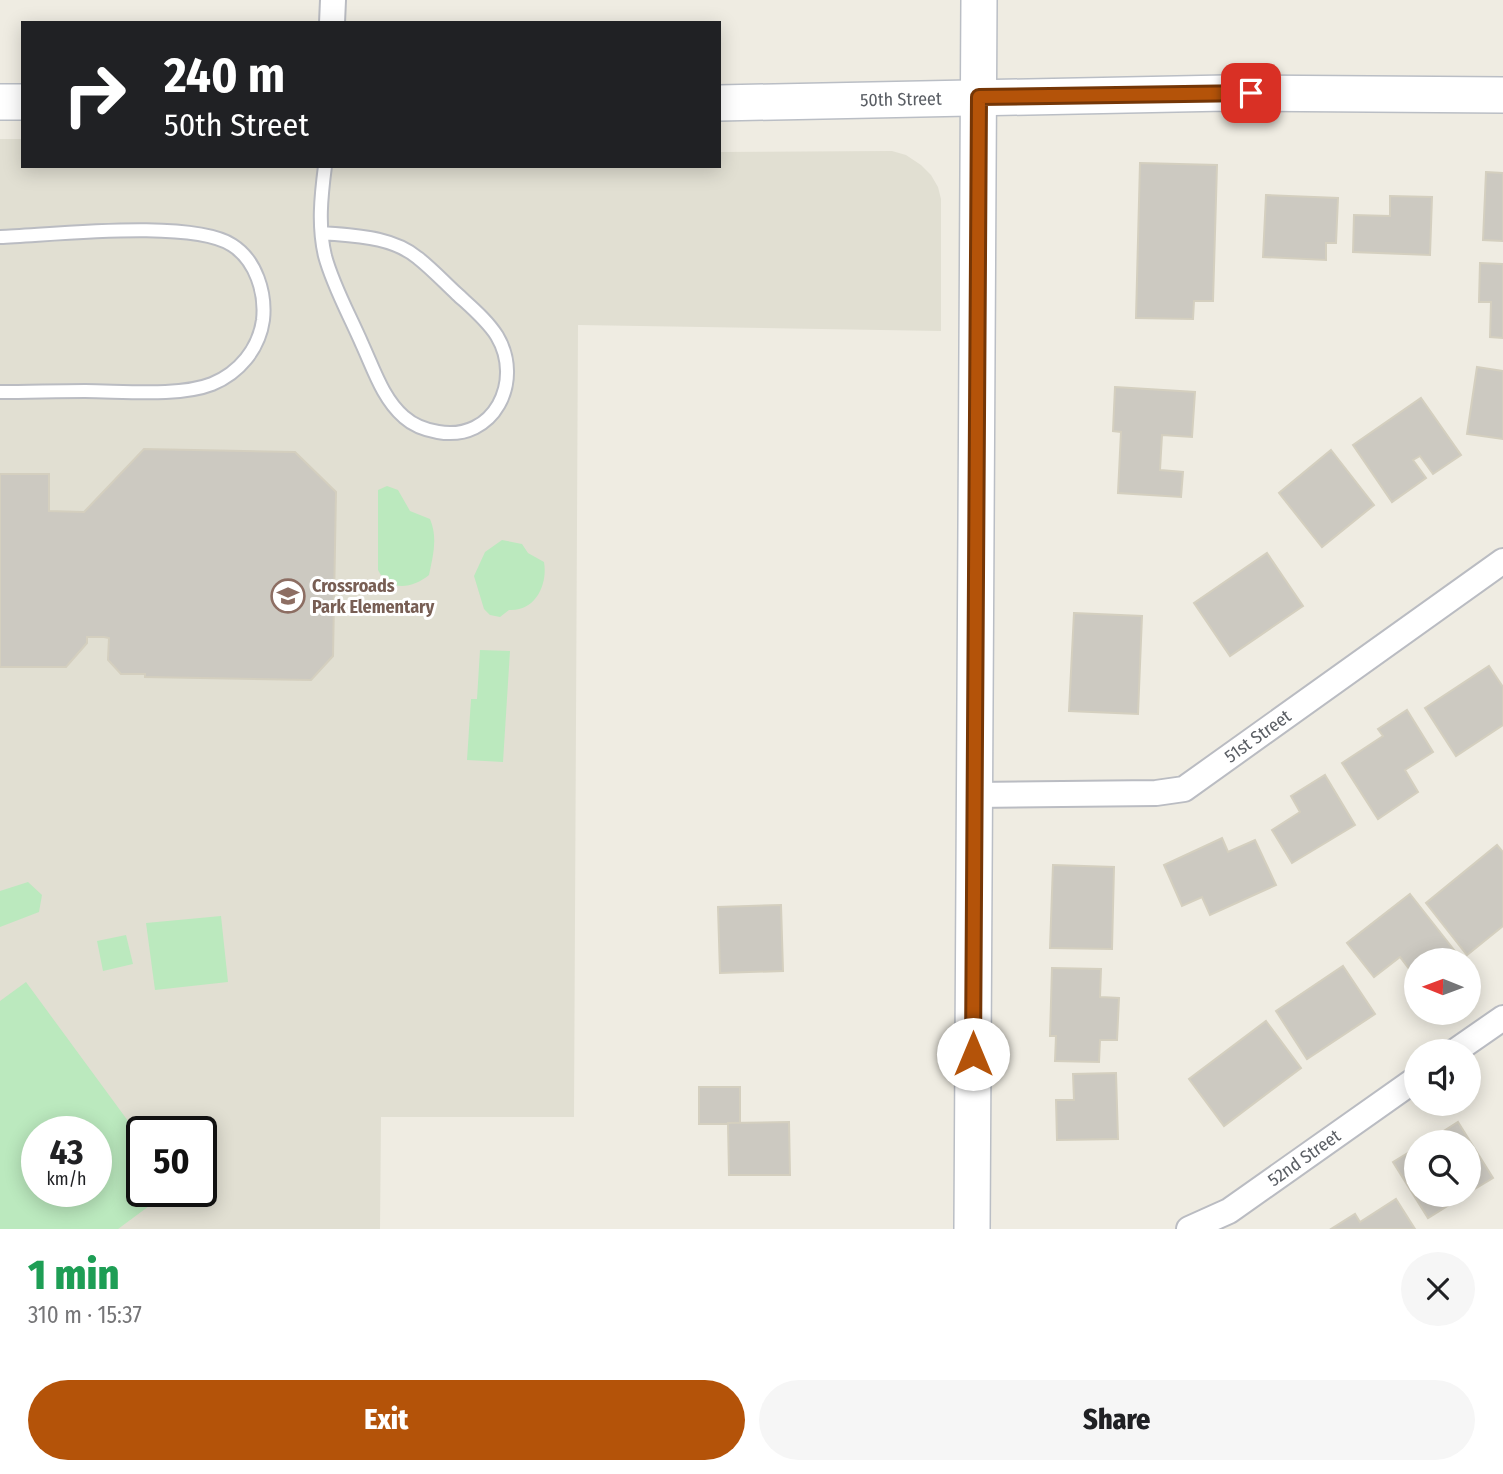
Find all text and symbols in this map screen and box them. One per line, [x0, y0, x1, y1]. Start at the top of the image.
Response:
text: 240 m [164, 46, 285, 105]
icon: right [49, 49, 140, 140]
pin [1221, 63, 1281, 123]
icon: arrive [1232, 74, 1270, 112]
street label: 50th Street [860, 88, 942, 111]
text: 50th Street [164, 106, 309, 144]
place label: Crossroads Park Elementary [312, 575, 435, 618]
school or university icon: Crossroads Park Elementary [269, 577, 307, 615]
street label: 51st Street [1220, 705, 1295, 767]
north arrow [1404, 948, 1480, 1026]
map controls [1404, 948, 1481, 1207]
position arrow [936, 1017, 1010, 1091]
button: sound [1404, 1039, 1481, 1116]
speed limit sign: 50 [126, 1116, 217, 1207]
street label: 52nd Street [1264, 1125, 1345, 1191]
button: search [1404, 1130, 1481, 1207]
text: 43 [49, 1131, 84, 1173]
text: km/h [46, 1168, 87, 1190]
text: 1 min [28, 1250, 119, 1300]
button: close [1401, 1252, 1475, 1326]
text: 310 m · 15:37 [28, 1301, 142, 1329]
button: Exit [28, 1380, 745, 1460]
button: Share [759, 1380, 1475, 1460]

